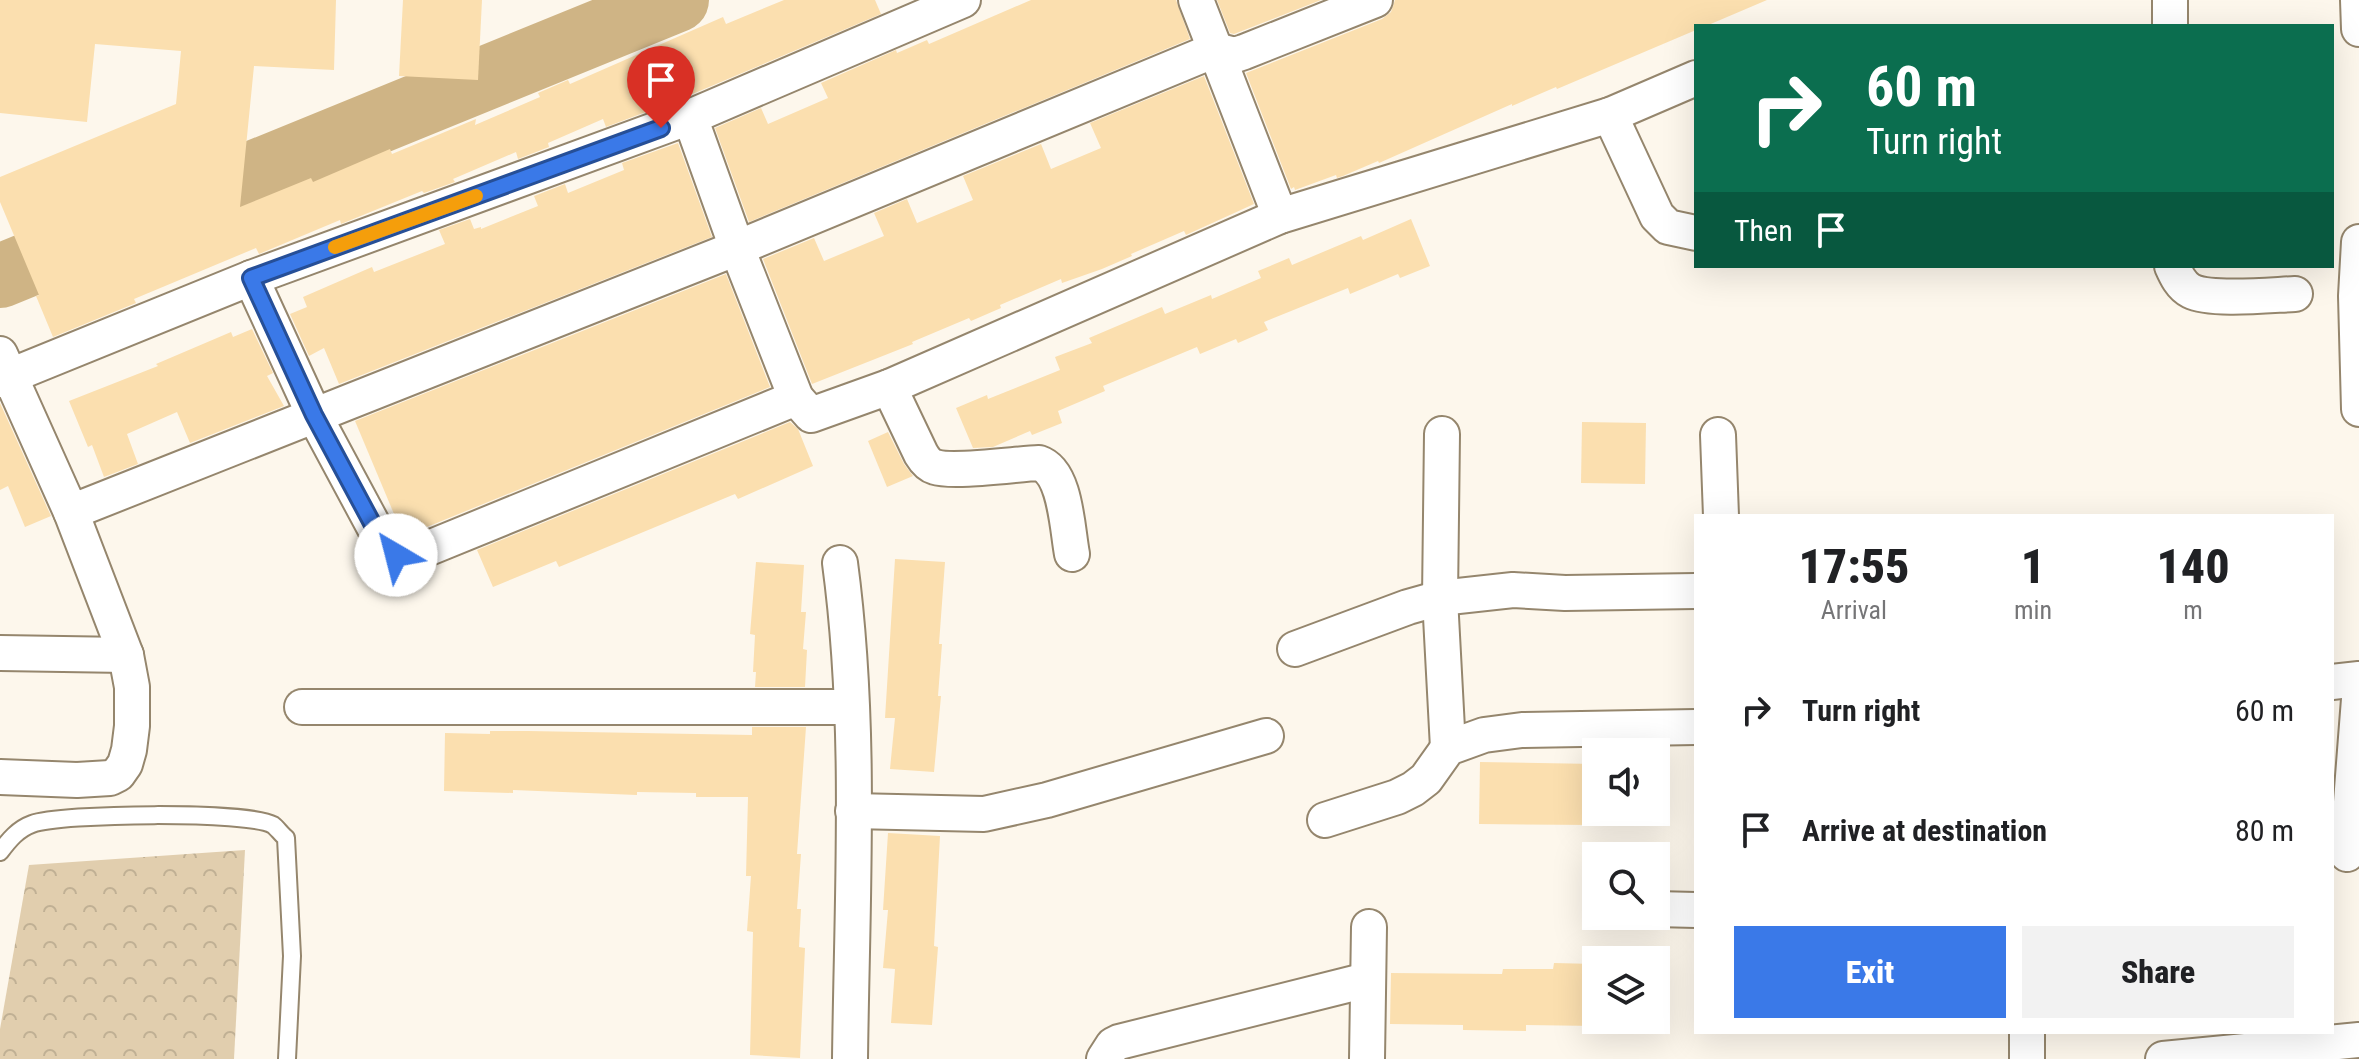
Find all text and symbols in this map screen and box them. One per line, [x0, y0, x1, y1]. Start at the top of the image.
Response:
pin [627, 46, 695, 128]
text: 60 m [1866, 54, 1977, 120]
icon: right [1734, 56, 1838, 160]
icon: arrive [639, 58, 683, 102]
text: Turn right [1866, 121, 2002, 163]
icon: arrive [1809, 208, 1853, 252]
text: Then [1734, 213, 1793, 248]
position arrow [354, 513, 438, 597]
text: 17:55 [1798, 538, 1910, 595]
text: 1 [2021, 538, 2045, 595]
text: 140 [2156, 538, 2230, 595]
text: Arrival [1821, 595, 1887, 625]
text: min [2014, 595, 2052, 625]
text: m [2183, 595, 2203, 625]
icon: right [1734, 688, 1778, 732]
text: Turn right [1802, 693, 1920, 728]
text: 60 m [2235, 693, 2294, 728]
map controls [1582, 738, 1670, 1034]
button: sound [1582, 738, 1670, 826]
icon: arrive [1734, 808, 1778, 852]
text: Arrive at destination [1802, 813, 2047, 848]
text: 80 m [2235, 813, 2294, 848]
button: search [1582, 842, 1670, 930]
button: Exit [1734, 926, 2006, 1018]
button: Share [2022, 926, 2294, 1018]
button: layers [1582, 946, 1670, 1034]

